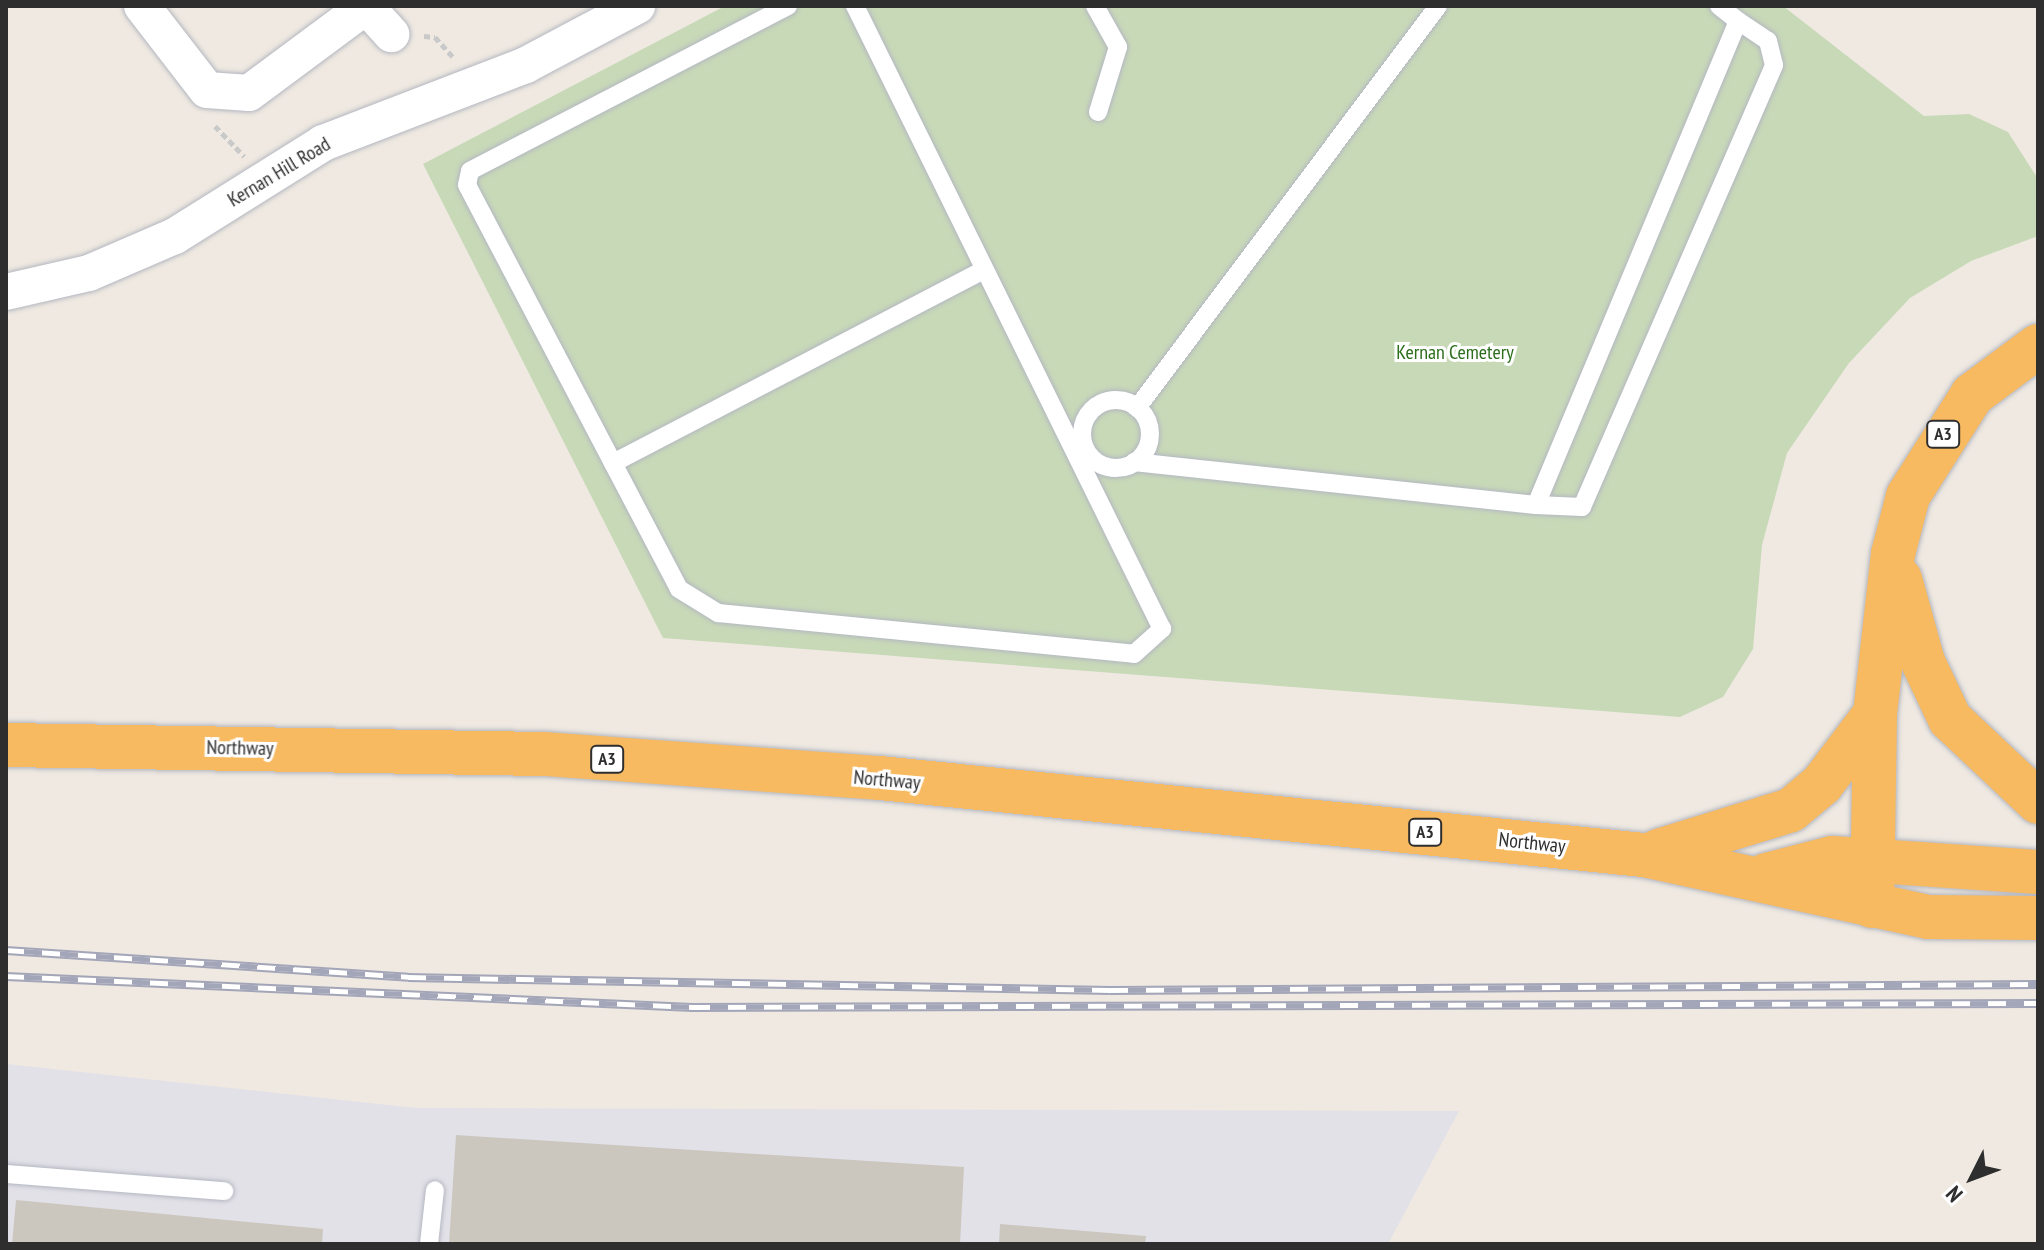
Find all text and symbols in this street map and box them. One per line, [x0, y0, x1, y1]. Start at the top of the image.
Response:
street label: Kernan Hill Road [223, 132, 335, 212]
park label: Kernan Cemetery [1396, 340, 1514, 364]
road number: A3 [1925, 420, 1961, 448]
street label: Northway [206, 735, 274, 761]
road number: A3 [589, 745, 625, 773]
street label: Northway [853, 765, 921, 795]
road number: A3 [1407, 818, 1443, 846]
street label: Northway [1497, 828, 1567, 858]
north arrow [1932, 1138, 2012, 1218]
text: N [1940, 1180, 1969, 1208]

